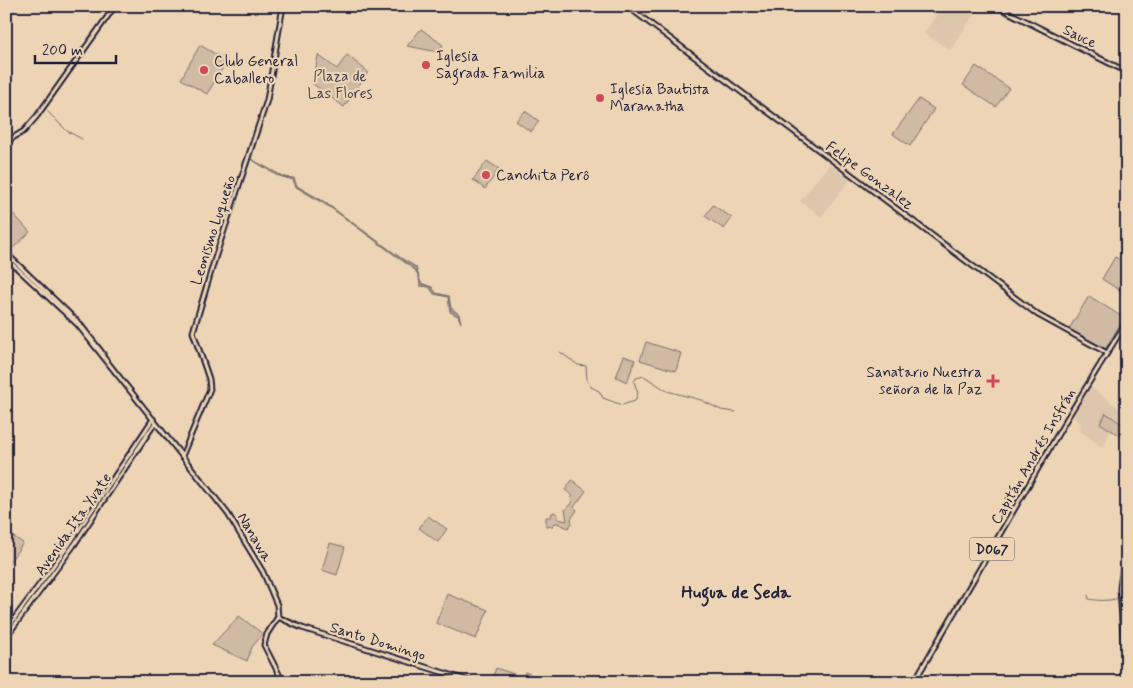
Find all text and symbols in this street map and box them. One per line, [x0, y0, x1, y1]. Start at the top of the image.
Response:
street label: Sauce [1059, 20, 1100, 54]
scale bar [35, 32, 116, 64]
text: 200 m [42, 41, 83, 61]
place label: Iglesia Sagrada Familia [436, 47, 546, 85]
place label: Club General Caballero [214, 52, 298, 89]
marker: Iglesia Sagrada Familia [420, 59, 432, 71]
marker: Club General Caballero [198, 64, 210, 76]
park label: Plaza de Las Flores [308, 67, 373, 104]
place label: Iglesia Bautista Maranatha [610, 80, 710, 117]
marker: Iglesia Bautista Maranatha [594, 92, 606, 104]
street label: Felipe Gonzalez [821, 137, 918, 215]
place label: Canchita Perô [496, 166, 589, 186]
marker: Canchita Perô [480, 169, 492, 181]
street label: Leonismo Luqueño [187, 173, 241, 288]
place label: Sanatario Nuestra señora de la Paz [867, 363, 982, 400]
marker: Sanatario Nuestra señora de la Paz [986, 374, 1000, 388]
street label: Capitán Andrés Insfrán [987, 385, 1081, 528]
street label: Avenida Ita Yvate [31, 469, 117, 580]
street label: Nanawa [232, 509, 277, 567]
road number: D067 [970, 538, 1014, 560]
district label: Hugua de Seda [681, 581, 792, 607]
street label: Santo Domingo [327, 618, 428, 666]

